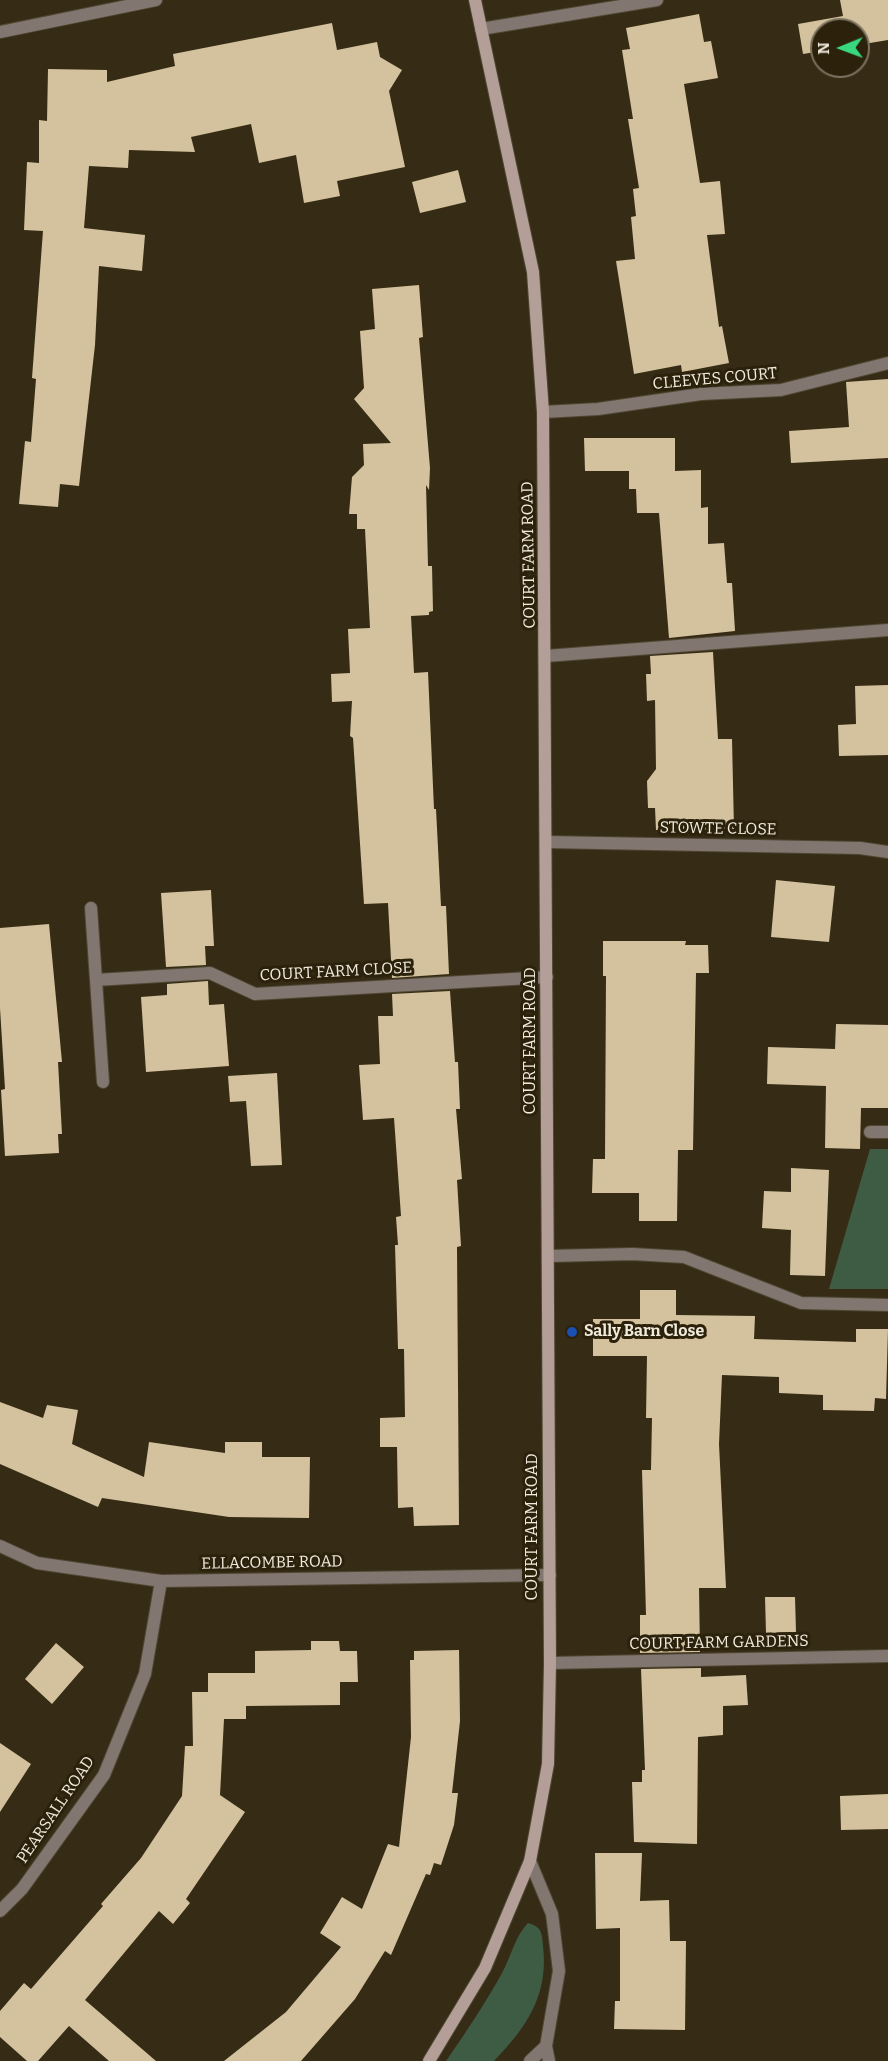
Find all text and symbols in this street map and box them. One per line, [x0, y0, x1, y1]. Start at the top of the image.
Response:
north arrow [810, 18, 870, 78]
text: N [814, 42, 833, 55]
street label: CLEEVES COURT [652, 364, 778, 394]
street label: COURT FARM ROAD [518, 481, 540, 629]
street label: STOWTE CLOSE [659, 818, 777, 840]
street label: COURT FARM CLOSE [259, 958, 413, 986]
street label: COURT FARM ROAD [521, 967, 541, 1115]
place label: Sally Barn Close [584, 1322, 704, 1342]
marker: Sally Barn Close [565, 1325, 579, 1339]
street label: COURT FARM ROAD [523, 1453, 543, 1601]
street label: ELLACOMBE ROAD [201, 1552, 343, 1574]
street label: COURT FARM GARDENS [629, 1632, 809, 1654]
street label: PEARSALL ROAD [13, 1753, 99, 1867]

